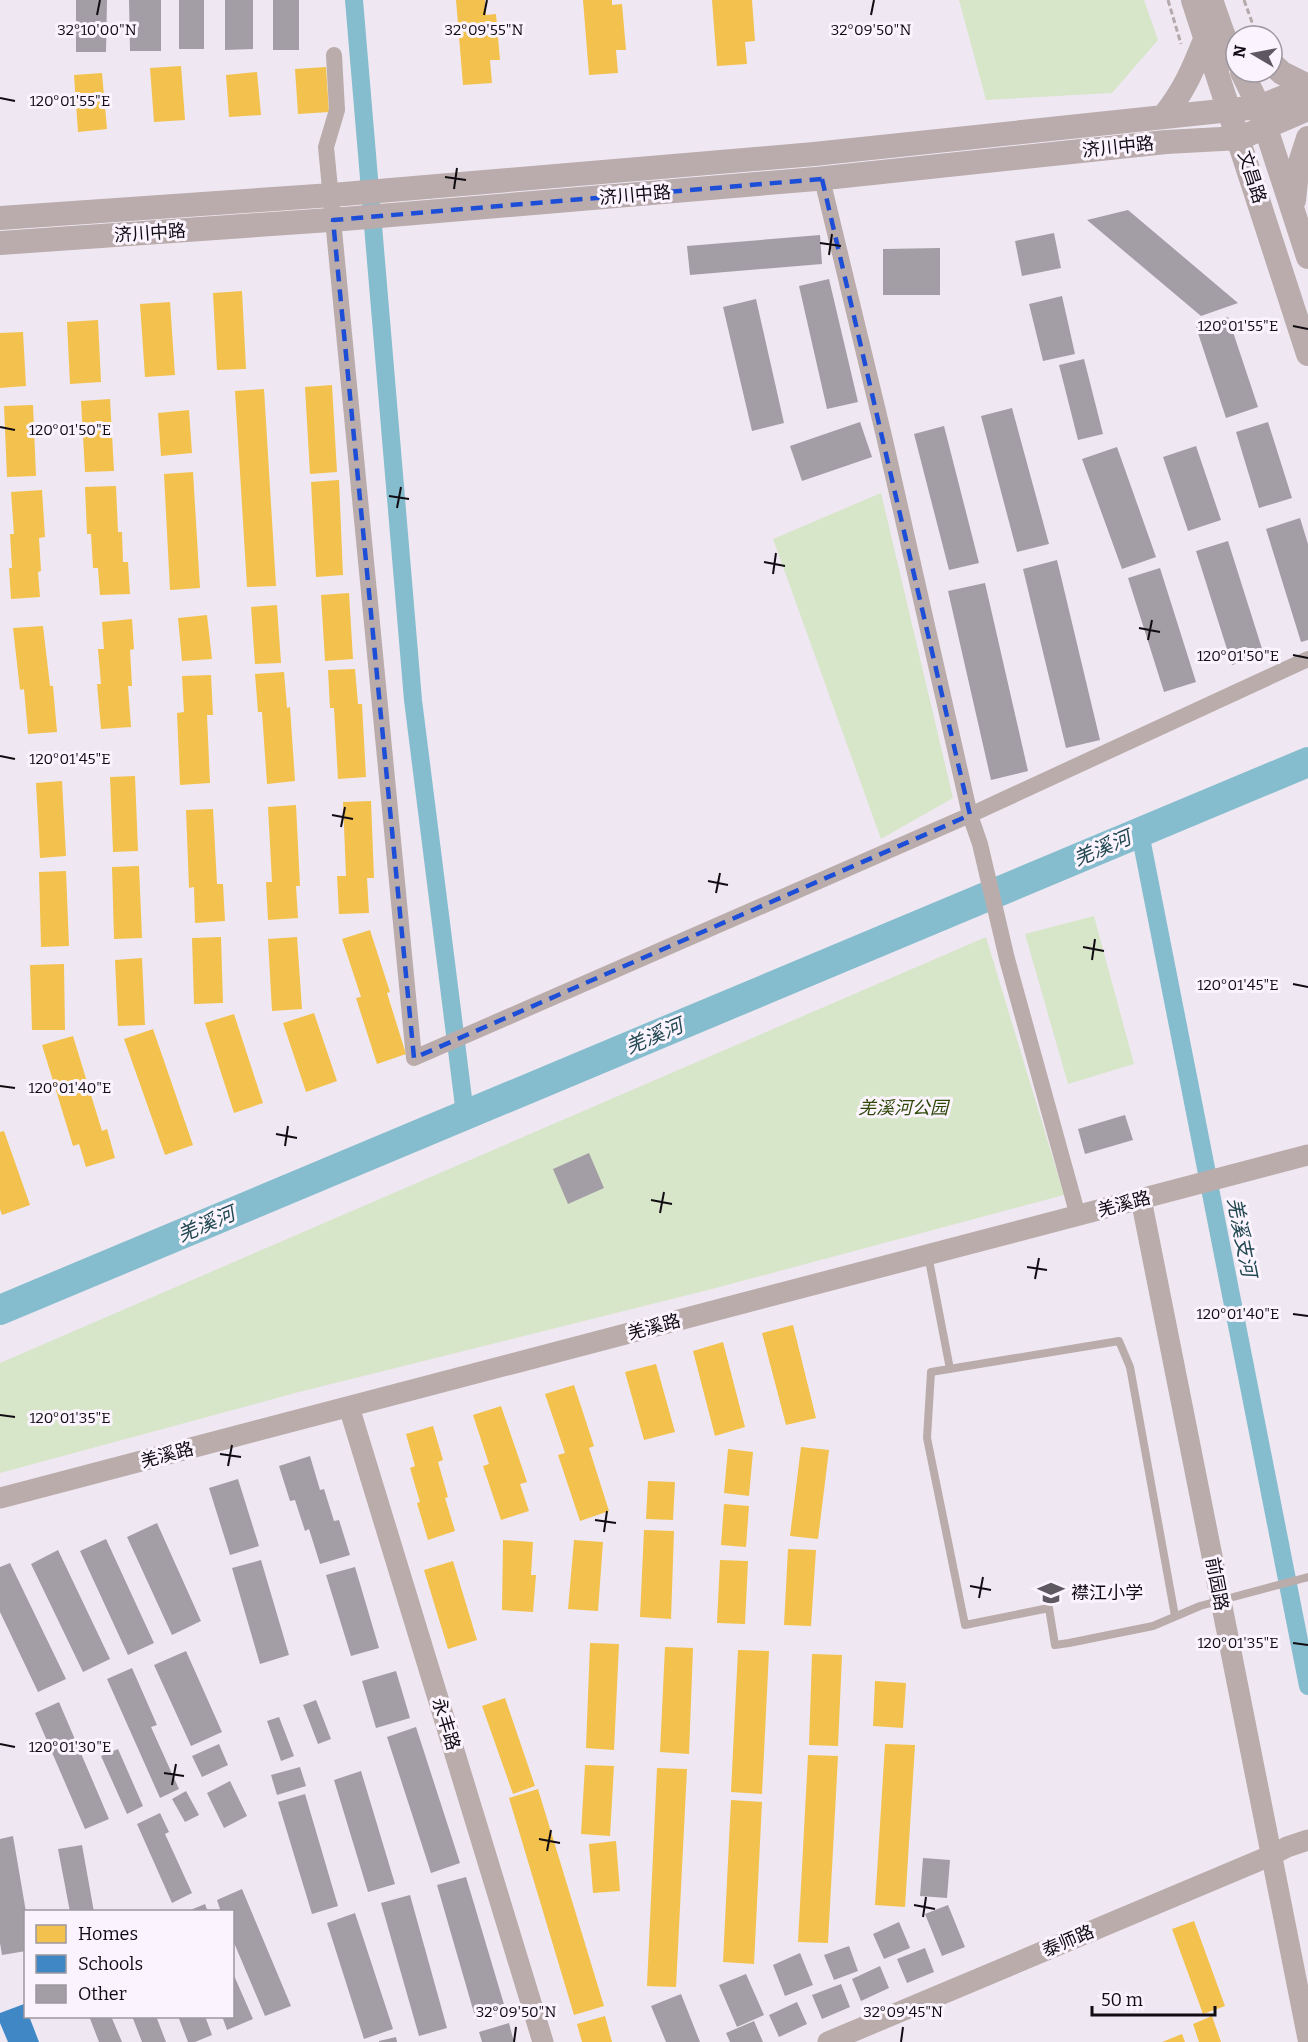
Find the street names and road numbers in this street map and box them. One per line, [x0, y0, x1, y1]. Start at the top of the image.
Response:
street label: 济川中路 [1081, 132, 1155, 162]
street label: 文昌路 [1233, 148, 1271, 206]
street label: 济川中路 [598, 181, 672, 209]
street label: 济川中路 [113, 220, 187, 246]
street label: 羌溪路 [1095, 1186, 1153, 1222]
street label: 羌溪路 [625, 1309, 683, 1345]
street label: 羌溪路 [138, 1437, 196, 1473]
street label: 前园路 [1201, 1555, 1233, 1613]
street label: 永丰路 [428, 1695, 464, 1753]
street label: 泰师路 [1039, 1920, 1097, 1962]

